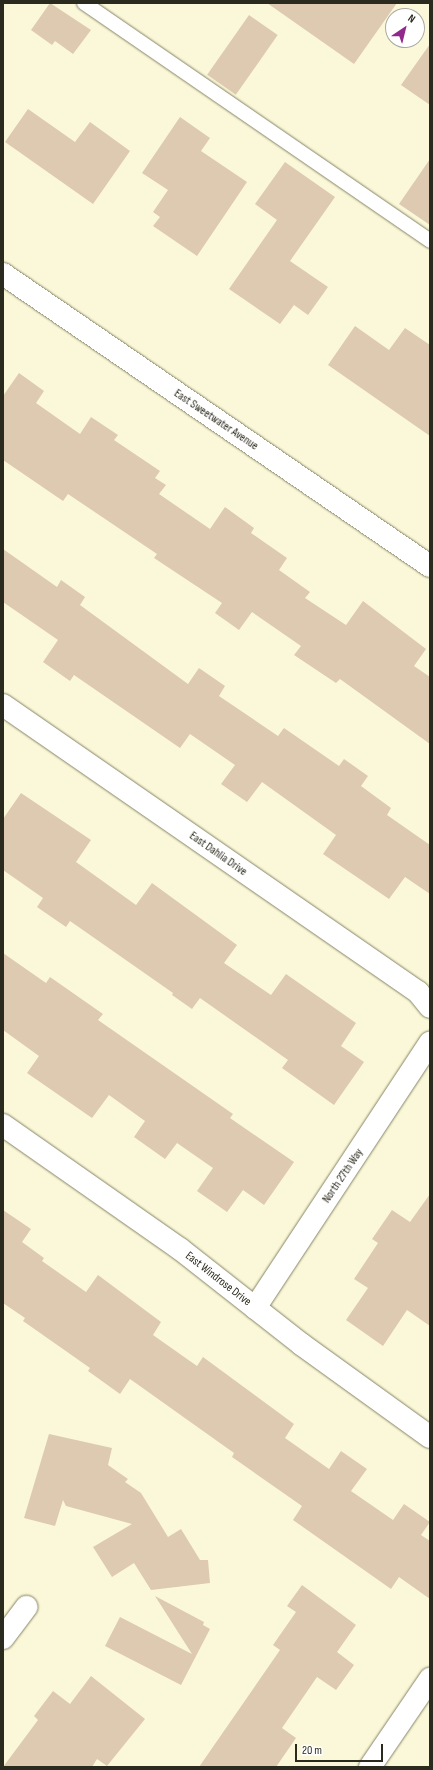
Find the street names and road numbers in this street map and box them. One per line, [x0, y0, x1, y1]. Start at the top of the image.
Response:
street label: East Sweetwater Avenue [171, 386, 261, 454]
street label: East Dahlia Drive [186, 829, 250, 879]
street label: North 27th Way [320, 1146, 366, 1206]
street label: East Windrose Drive [182, 1249, 254, 1309]

